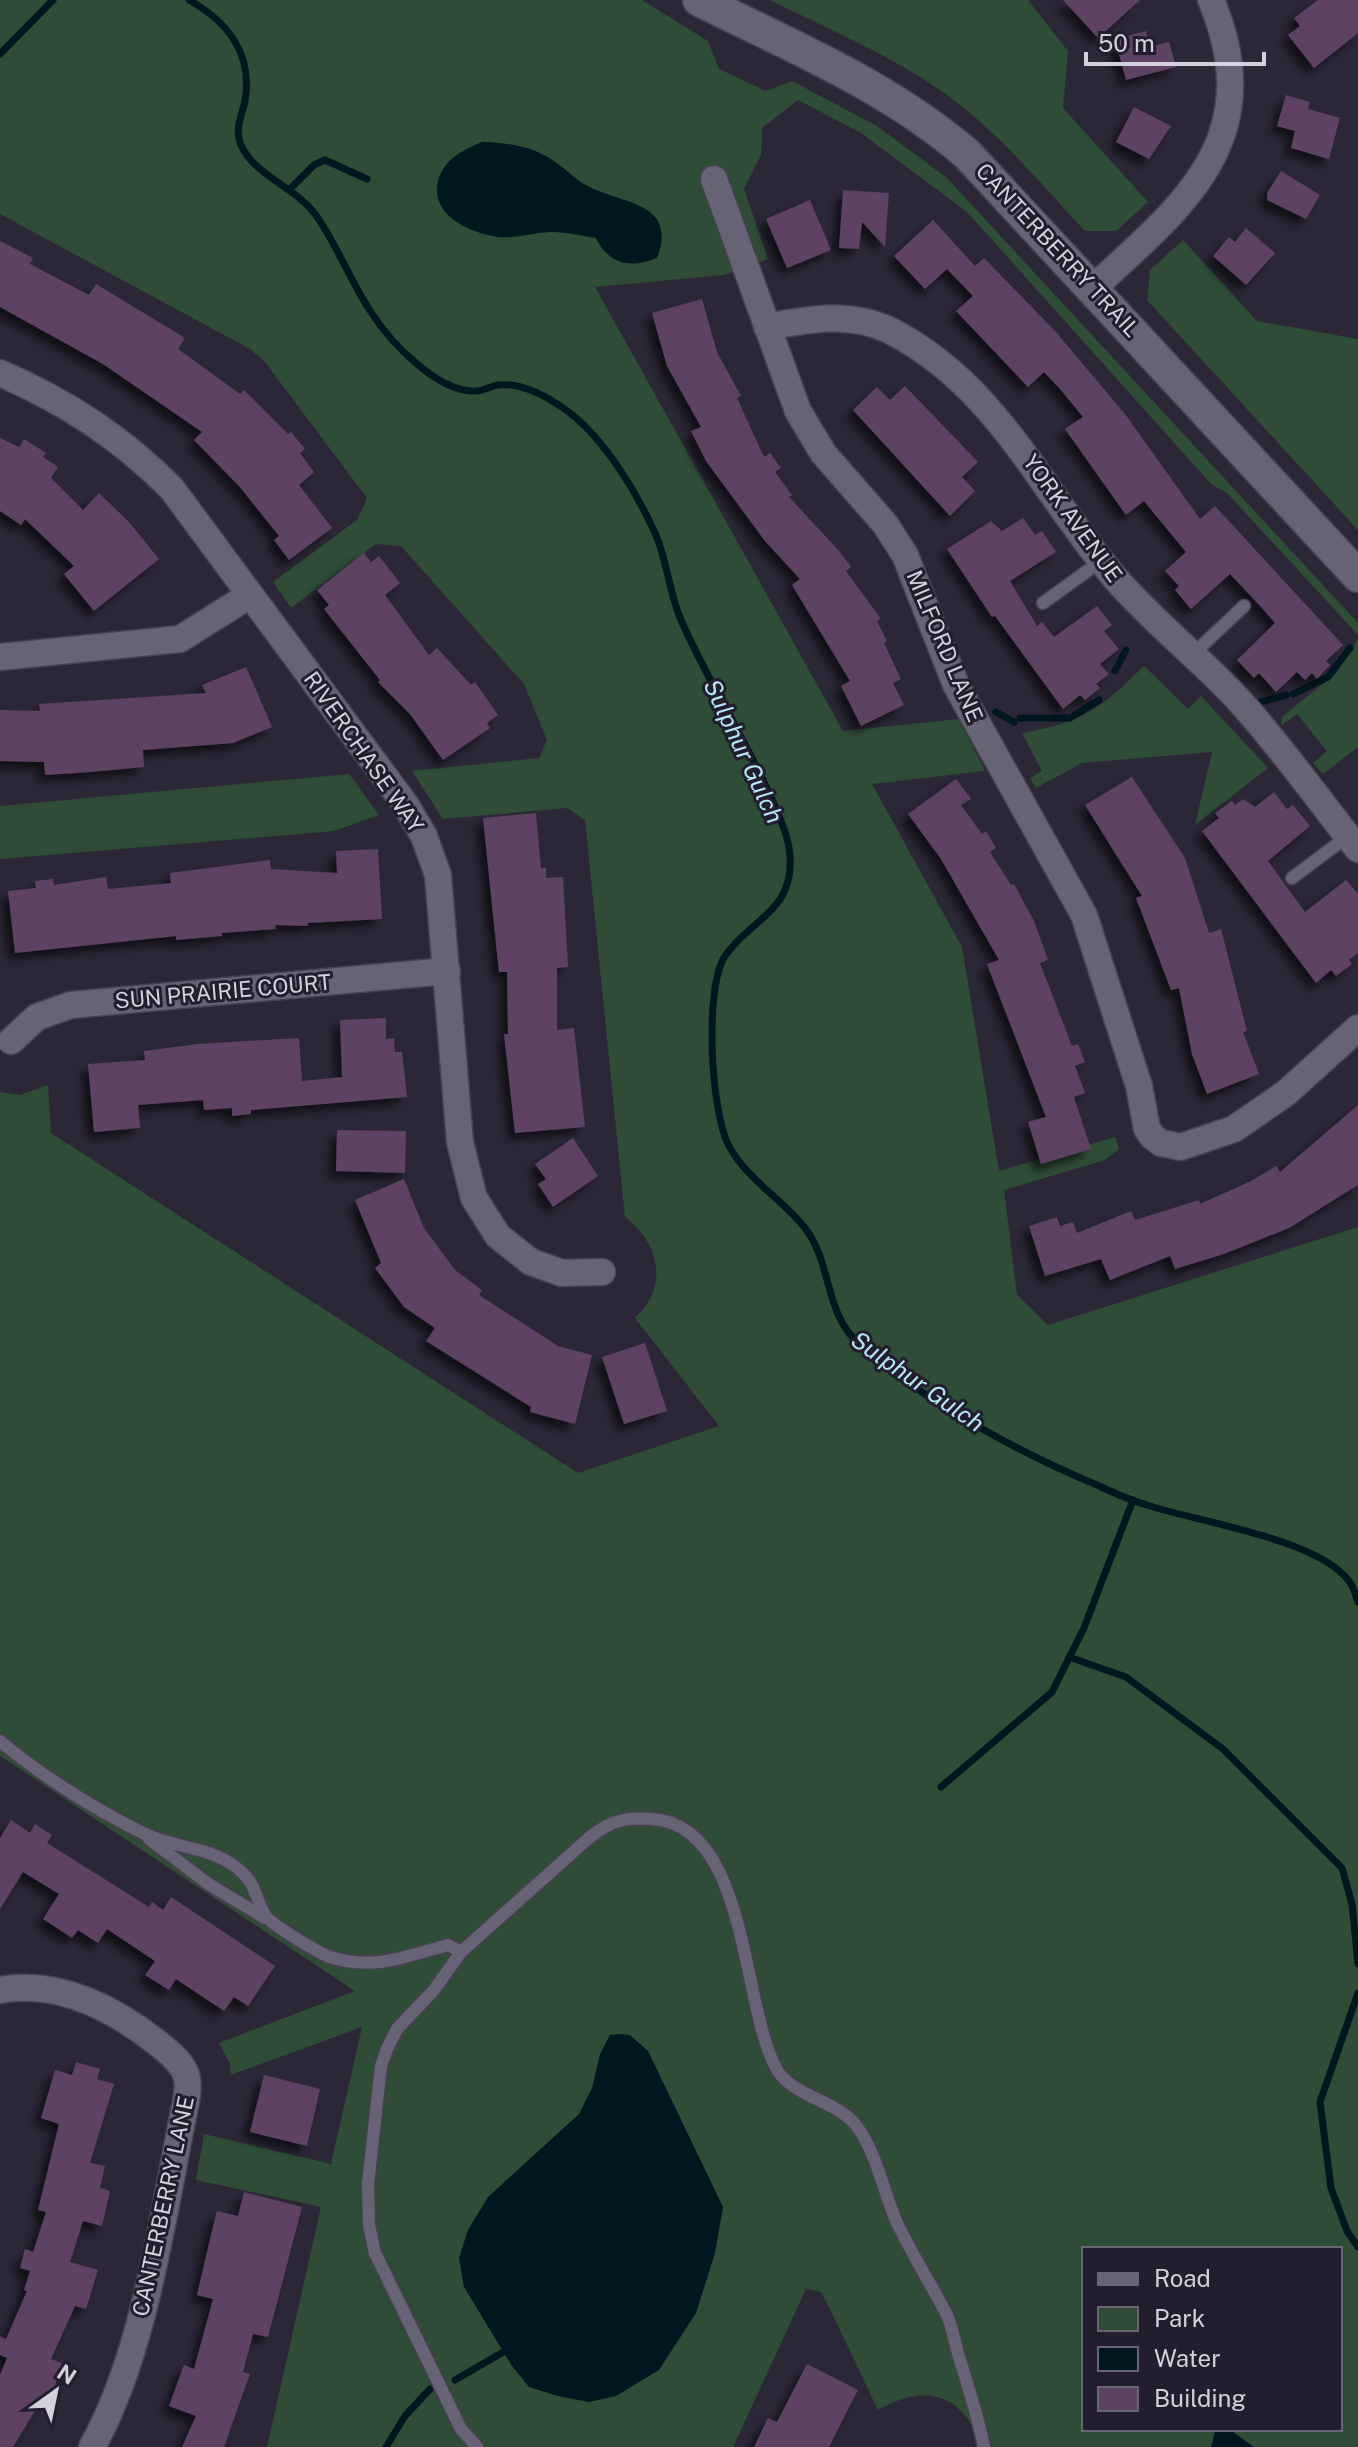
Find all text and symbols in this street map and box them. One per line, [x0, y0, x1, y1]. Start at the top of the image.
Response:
scale bar [1086, 16, 1264, 66]
text: 50 m [1098, 29, 1155, 57]
street label: CANTERBERRY TRAIL [971, 158, 1145, 342]
street label: YORK AVENUE [1018, 449, 1128, 587]
street label: MILFORD LANE [901, 566, 989, 726]
street label: RIVERCHASE WAY [299, 666, 430, 838]
water label: Sulphur Gulch [698, 675, 790, 827]
street label: SUN PRAIRIE COURT [114, 969, 332, 1013]
water label: Sulphur Gulch [846, 1325, 990, 1437]
street label: CANTERBERRY LANE [127, 2094, 199, 2318]
legend [1082, 2247, 1342, 2431]
text: Road [1154, 2264, 1211, 2292]
text: Park [1154, 2304, 1205, 2332]
text: Water [1154, 2344, 1221, 2372]
north arrow [16, 2351, 96, 2431]
text: N [53, 2359, 81, 2390]
text: Building [1154, 2384, 1246, 2412]

